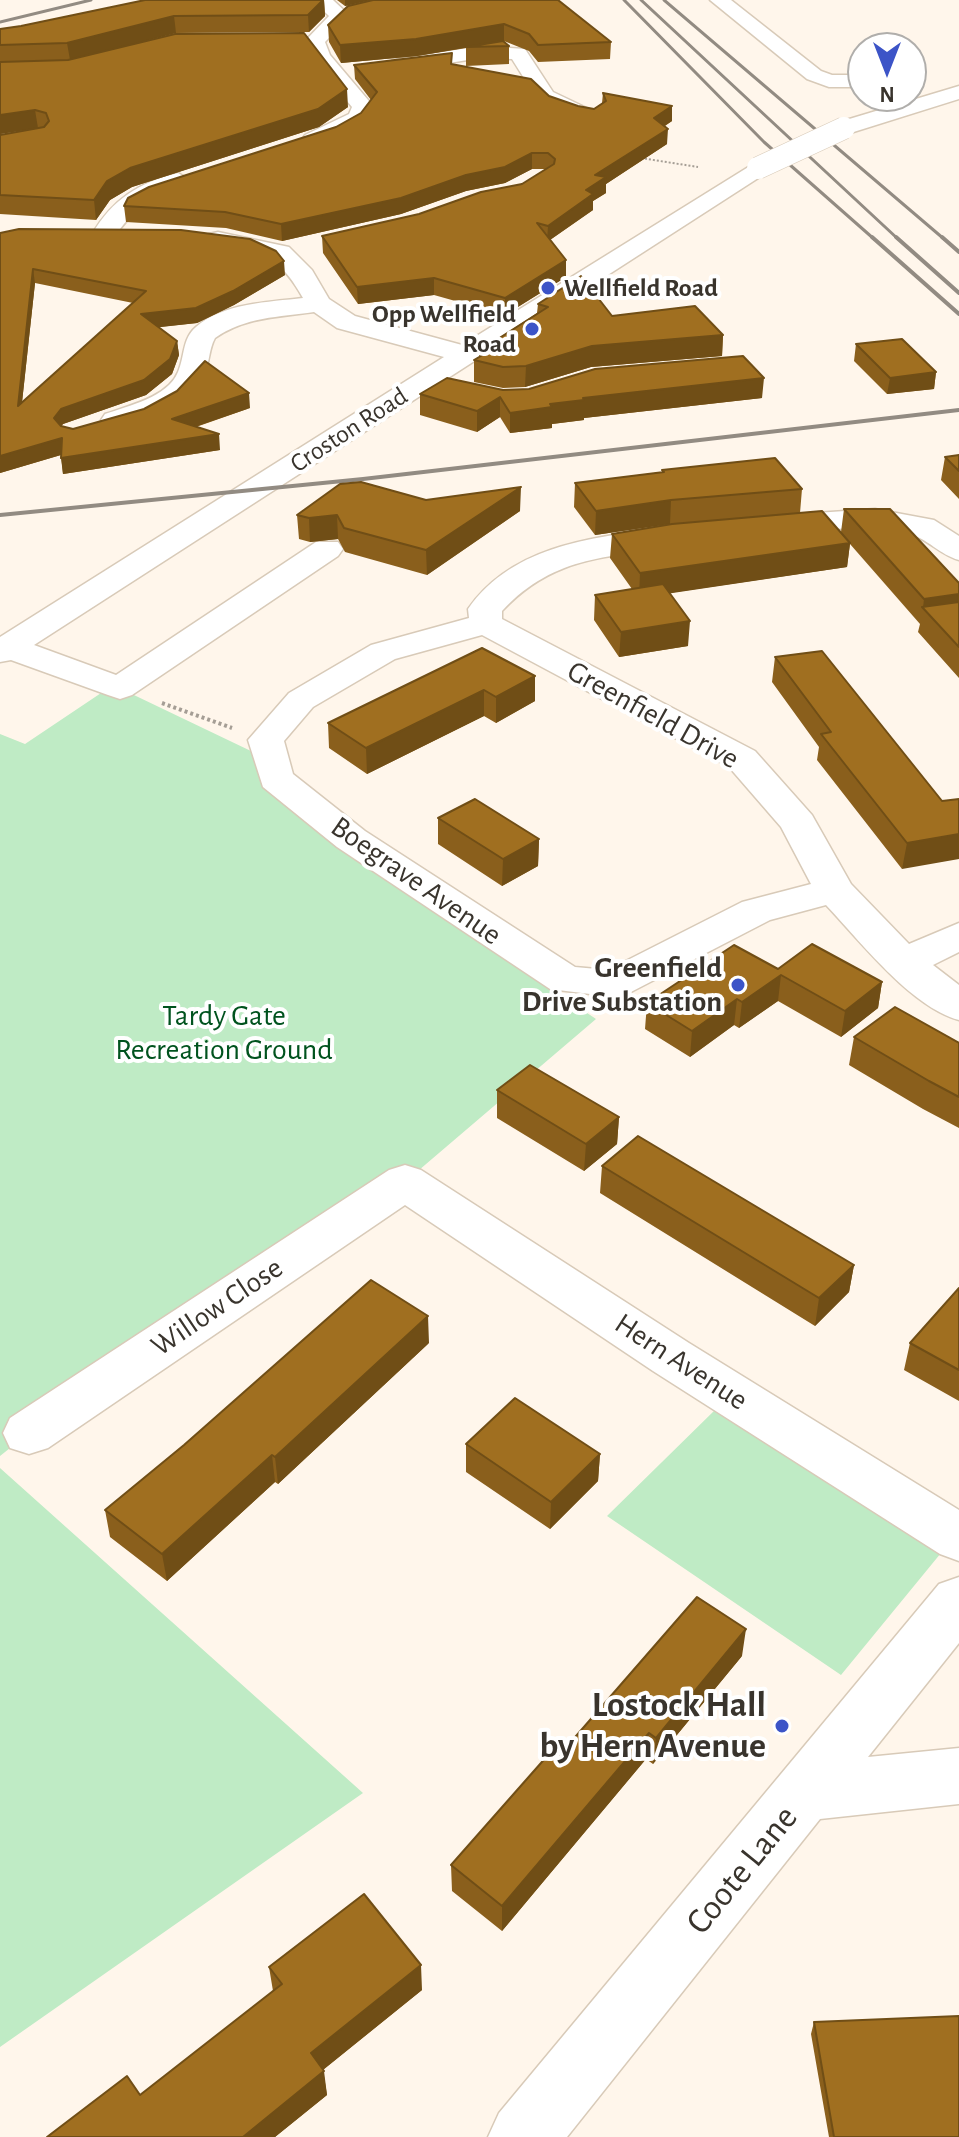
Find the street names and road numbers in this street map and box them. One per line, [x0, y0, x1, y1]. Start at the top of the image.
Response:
street label: Croston Road [284, 381, 414, 479]
street label: Greenfield Drive [561, 653, 745, 777]
street label: Boegrave Avenue [324, 809, 508, 953]
street label: Willow Close [144, 1250, 290, 1364]
street label: Hern Avenue [608, 1306, 754, 1418]
street label: Coote Lane [677, 1797, 807, 1943]

